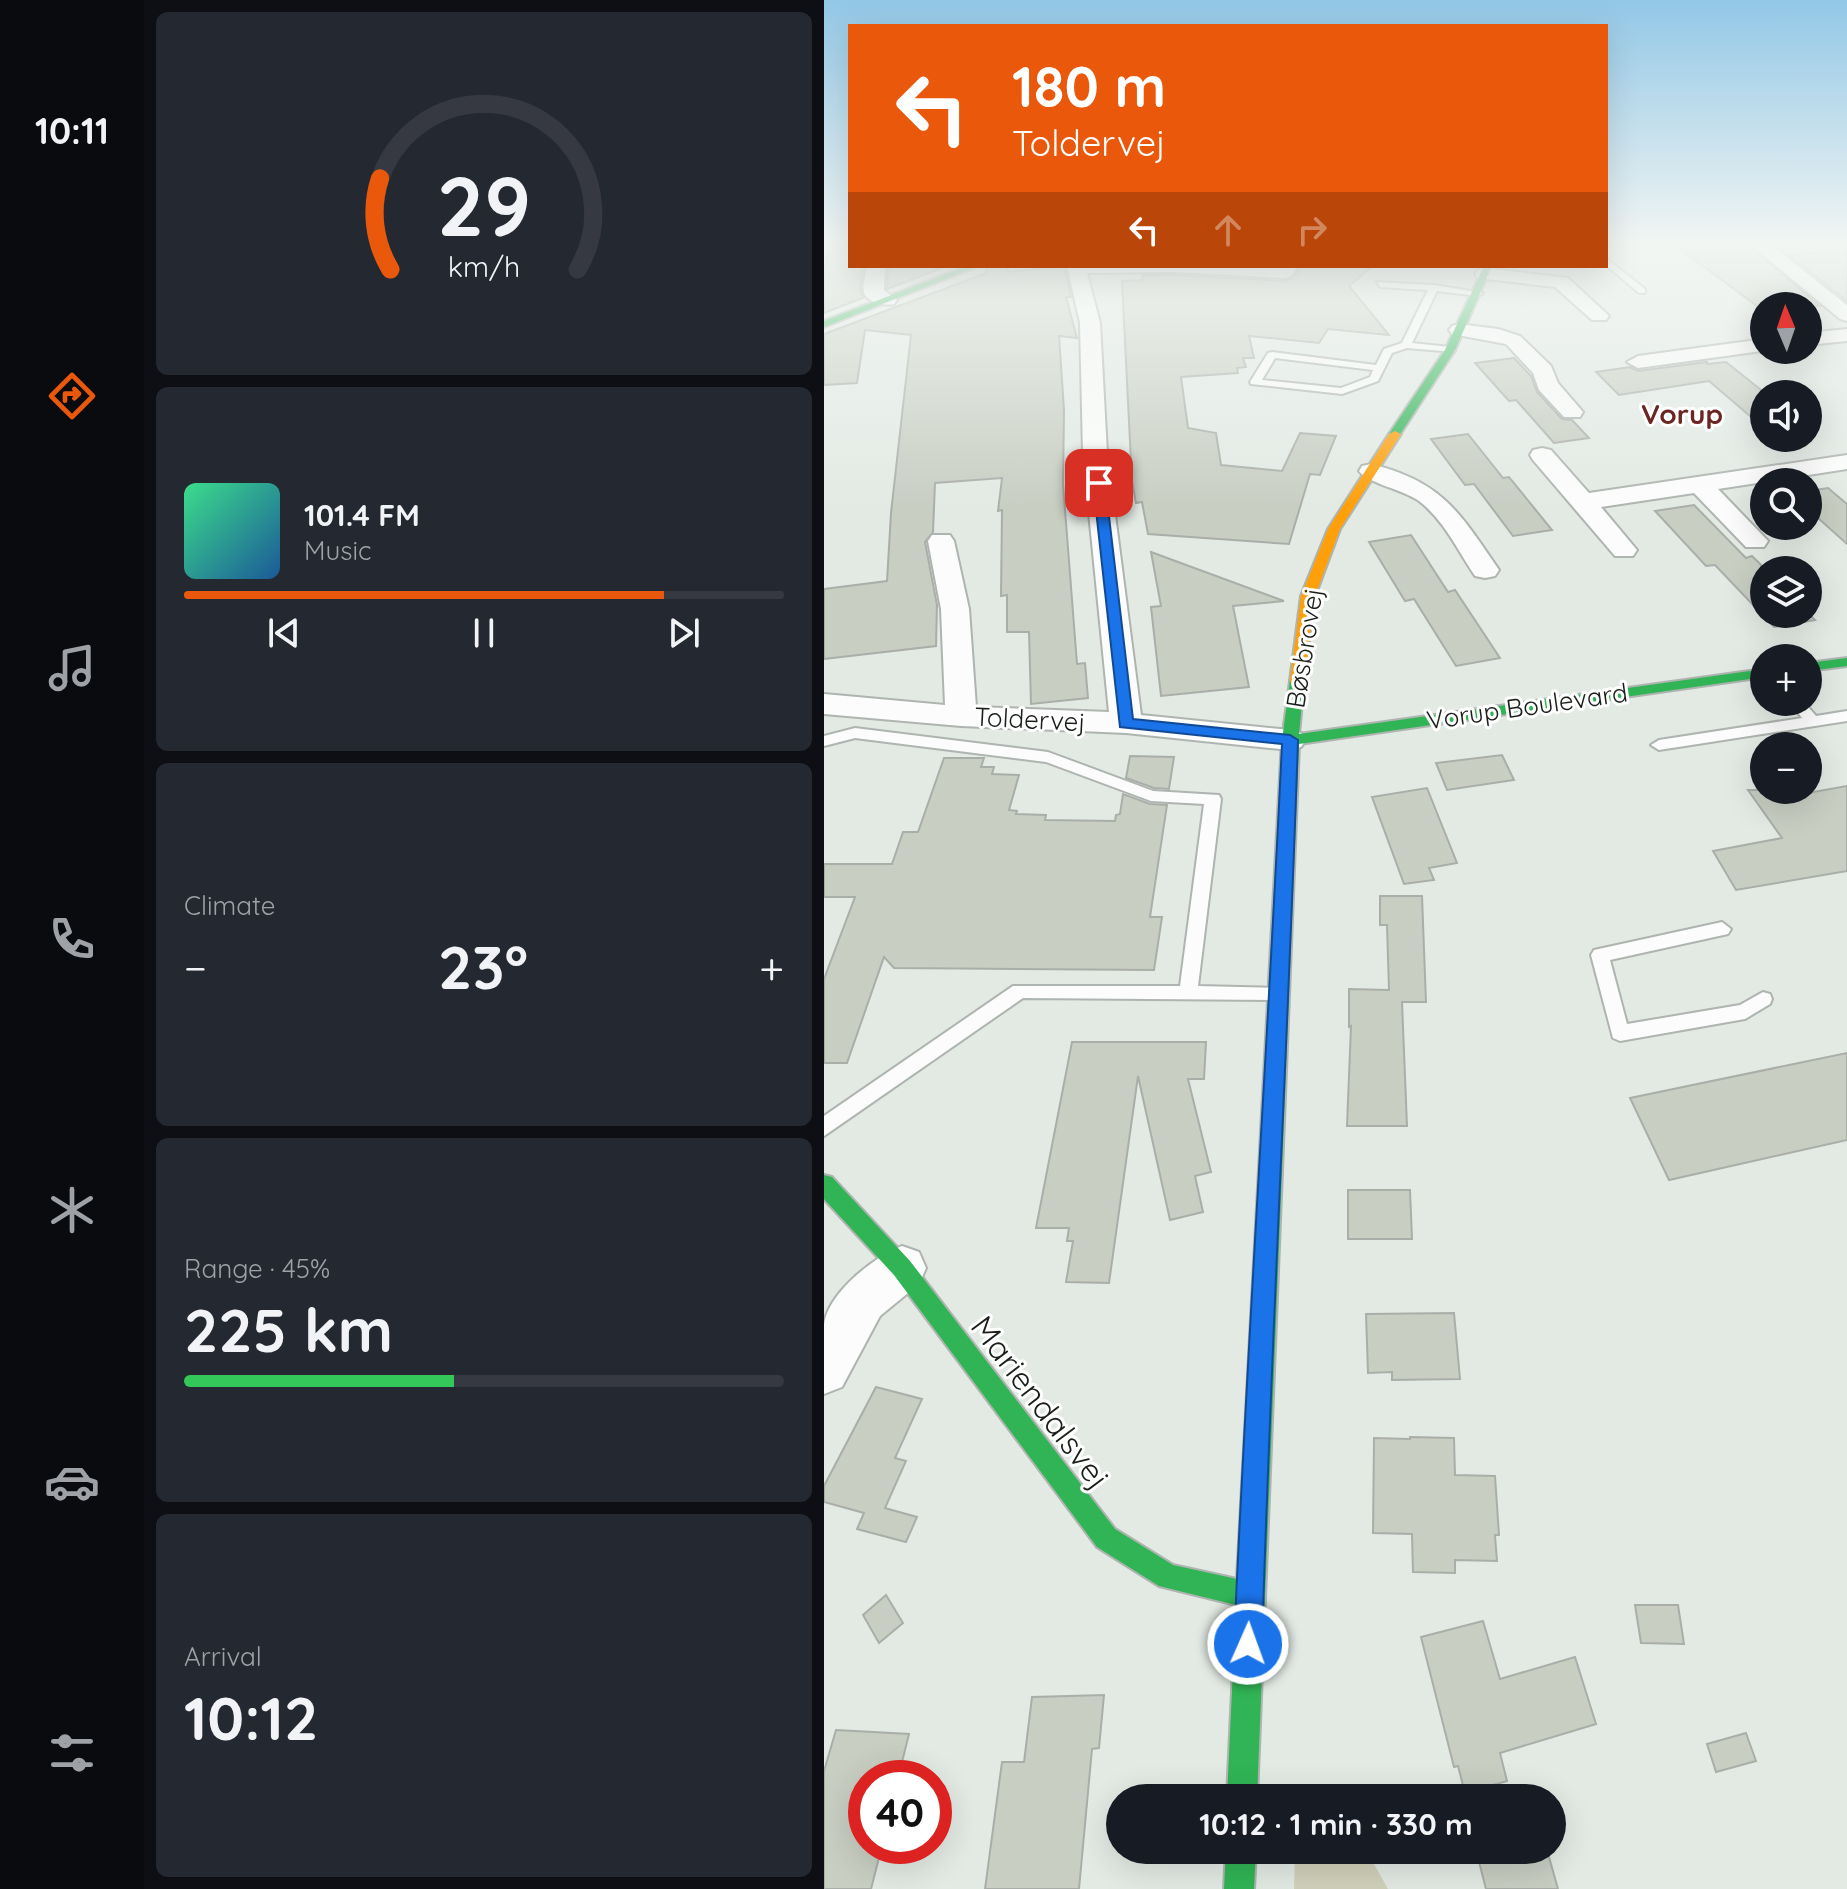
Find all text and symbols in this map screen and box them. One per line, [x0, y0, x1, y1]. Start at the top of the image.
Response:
text: 180 m [1012, 51, 1166, 121]
icon: left [880, 56, 984, 160]
text: 10:11 [35, 108, 109, 153]
text: Toldervej [1012, 120, 1166, 165]
text: 29 [437, 152, 531, 256]
icon: left [1122, 208, 1166, 252]
icon: ahead [1206, 208, 1250, 252]
icon: right [1290, 208, 1334, 252]
text: km/h [448, 248, 520, 284]
north arrow [1750, 292, 1822, 364]
map controls [1750, 292, 1822, 804]
icon: directions [44, 368, 100, 424]
button: sound [1750, 380, 1822, 452]
district label: Vorup [1641, 396, 1723, 431]
pin [1065, 449, 1133, 517]
icon: arrive [1077, 461, 1121, 505]
button: search [1750, 468, 1822, 540]
text: 101.4 FM [304, 496, 420, 534]
text: Music [304, 534, 372, 567]
button: layers [1750, 556, 1822, 628]
street label: Bøsbrovej [1278, 586, 1330, 710]
icon: previous [262, 611, 306, 655]
icon: pause [462, 611, 506, 655]
icon: next [662, 611, 706, 655]
icon: music [44, 640, 100, 696]
button: + [1750, 644, 1822, 716]
street label: Vorup Boulevard [1424, 676, 1630, 736]
street label: Toldervej [974, 700, 1086, 738]
button: − [1750, 732, 1822, 804]
text: Climate [184, 889, 275, 922]
icon: phone [44, 911, 100, 967]
text: 23° [438, 929, 528, 1004]
text: − [184, 940, 207, 995]
text: + [759, 940, 784, 995]
icon: climate [44, 1182, 100, 1238]
text: Range · 45% [184, 1252, 330, 1285]
text: 225 km [184, 1292, 393, 1367]
street label: Mariendalsvej [963, 1308, 1119, 1496]
icon: car [44, 1454, 100, 1510]
position arrow [1206, 1602, 1290, 1686]
text: Arrival [184, 1640, 262, 1673]
text: 10:12 [184, 1680, 318, 1755]
icon: filters [44, 1725, 100, 1781]
speed limit sign: 40 [848, 1760, 952, 1864]
text: 10:12 · 1 min · 330 m [1199, 1805, 1473, 1843]

